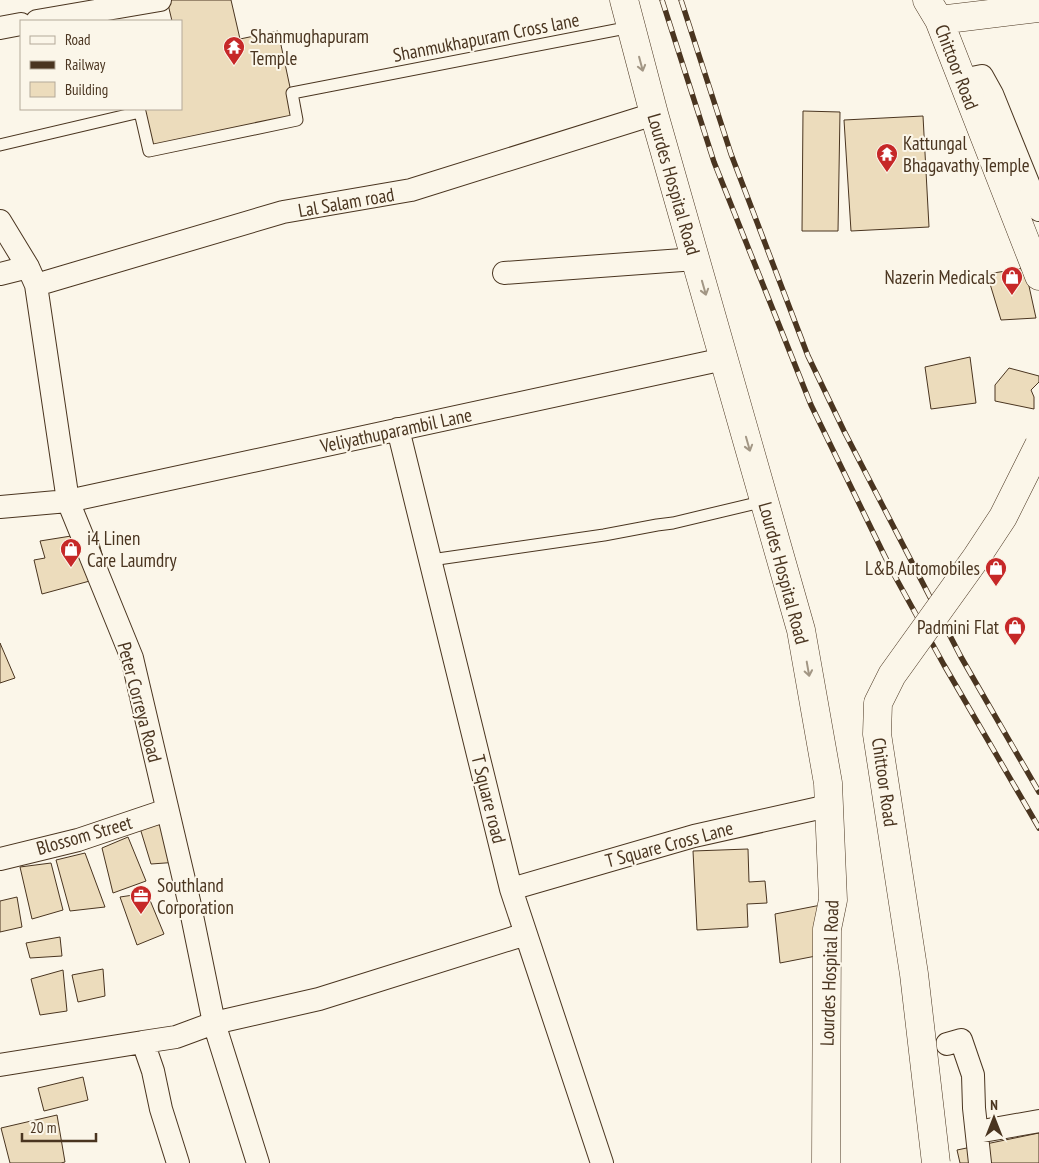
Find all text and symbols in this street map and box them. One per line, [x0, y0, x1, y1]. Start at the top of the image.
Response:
street label: Shanmukhapuram Cross lane [391, 7, 581, 67]
legend [20, 20, 182, 110]
street label: Chittoor Road [930, 21, 984, 113]
place label: Shanmughapuram Temple [250, 24, 369, 70]
text: Road [65, 30, 91, 49]
temple icon: Shanmughapuram Temple [222, 35, 246, 66]
text: Railway [65, 55, 106, 74]
one-way arrow [637, 56, 646, 72]
text: Building [65, 80, 108, 99]
street label: Lourdes Hospital Road [642, 110, 706, 258]
place label: Kattungal Bhagavathy Temple [903, 131, 1030, 177]
temple icon: Kattungal Bhagavathy Temple [875, 142, 899, 173]
street label: Lal Salam road [296, 182, 396, 222]
place label: Nazerin Medicals [885, 265, 996, 289]
shop icon: Nazerin Medicals [1000, 265, 1024, 296]
one-way arrow [700, 280, 709, 296]
street label: Veliyathuparambil Lane [317, 402, 474, 458]
one-way arrow [744, 436, 754, 452]
street label: Lourdes Hospital Road [753, 499, 815, 647]
place label: i4 Linen Care Laumdry [87, 526, 177, 572]
shop icon: i4 Linen Care Laumdry [59, 537, 83, 568]
place label: L&B Automobiles [865, 556, 980, 580]
shop icon: L&B Automobiles [984, 556, 1008, 587]
place label: Padmini Flat [917, 615, 1000, 639]
shop icon: Padmini Flat [1003, 615, 1027, 646]
street label: Peter Correya Road [112, 639, 168, 765]
one-way arrow [804, 660, 814, 676]
street label: Chittoor Road [867, 736, 903, 828]
street label: T Square road [466, 752, 512, 846]
street label: Blossom Street [33, 810, 135, 860]
street label: T Square Cross Lane [602, 815, 736, 873]
place label: Southland Corporation [157, 873, 234, 919]
office icon: Southland Corporation [129, 884, 153, 915]
street label: Lourdes Hospital Road [814, 900, 844, 1046]
north arrow [969, 1093, 1019, 1143]
text: N [990, 1096, 998, 1114]
scale bar [22, 1110, 96, 1142]
text: 20 m [30, 1118, 56, 1137]

